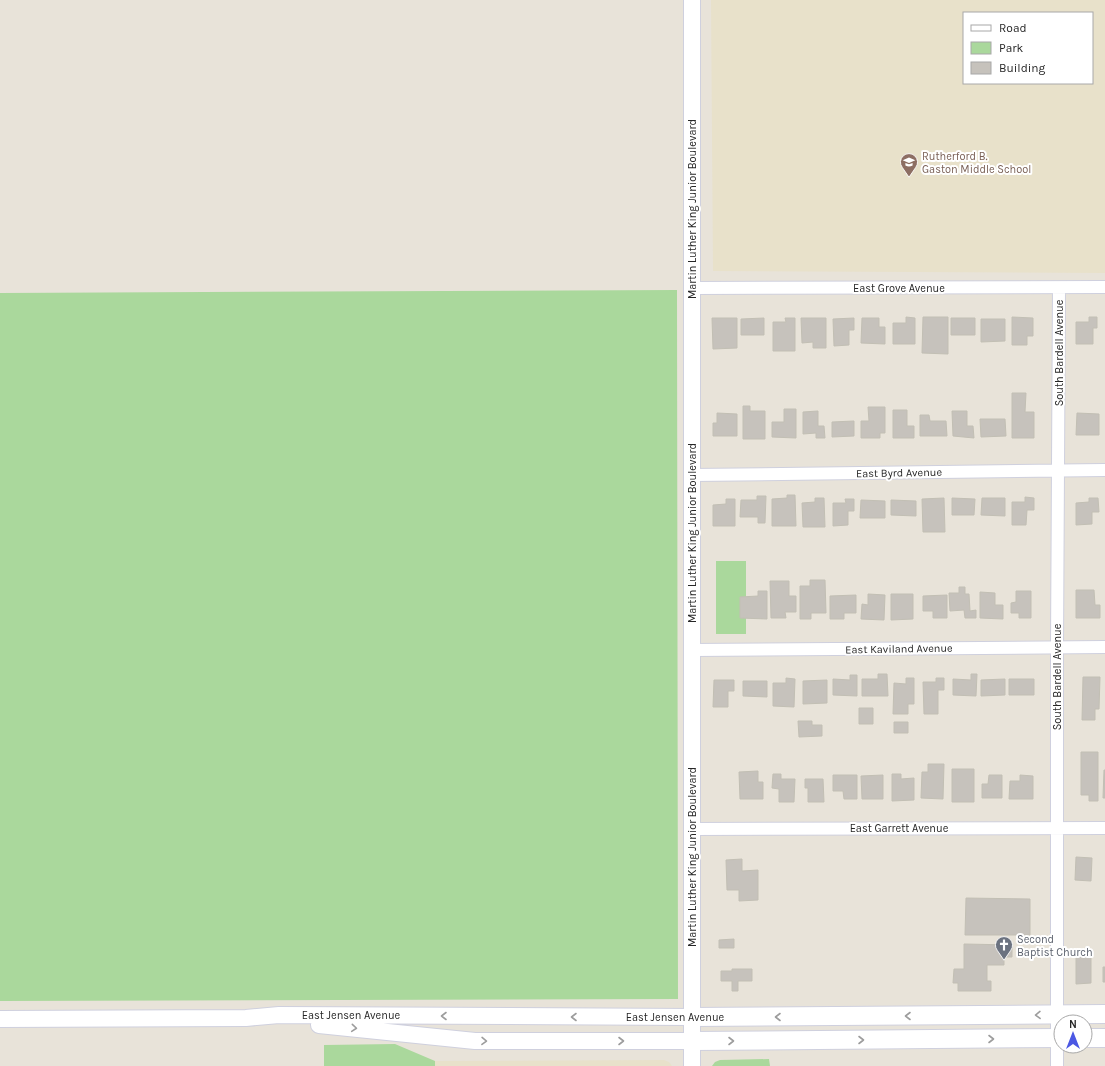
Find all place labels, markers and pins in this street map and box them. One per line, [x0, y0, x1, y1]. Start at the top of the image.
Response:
place label: Rutherford B. Gaston Middle School [922, 150, 1031, 176]
school or university icon: Rutherford B. Gaston Middle School [899, 152, 919, 177]
place label: Second Baptist Church [1017, 933, 1093, 959]
church icon: Second Baptist Church [994, 935, 1014, 960]

